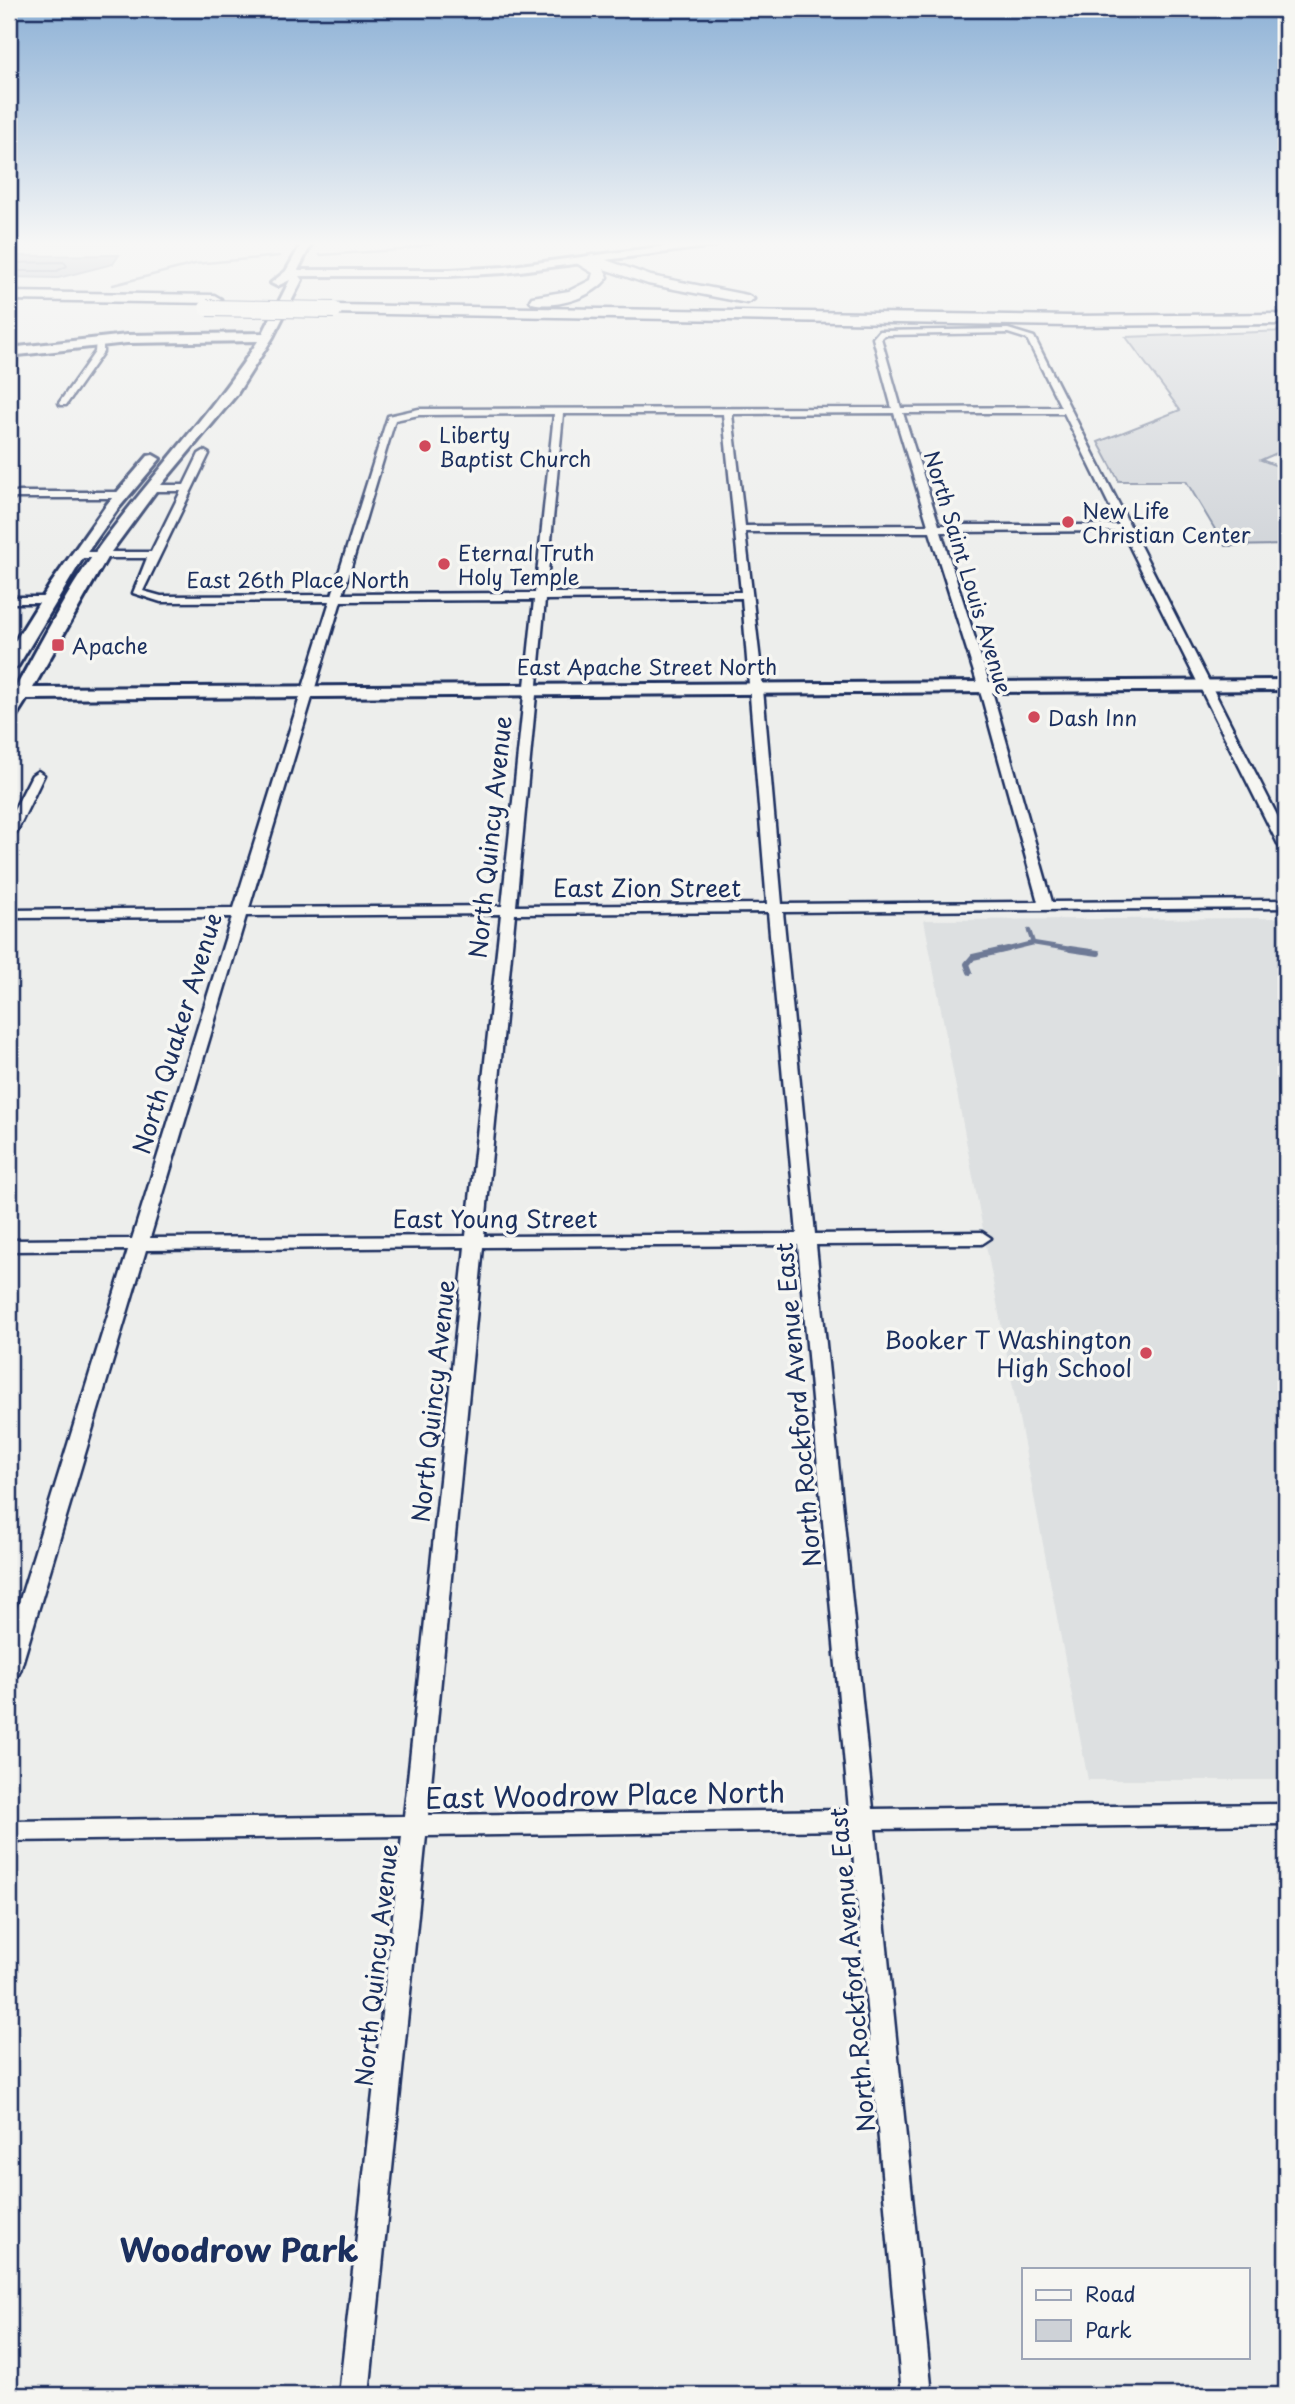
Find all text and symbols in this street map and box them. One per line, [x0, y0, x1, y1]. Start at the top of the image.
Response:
place label: Liberty Baptist Church [439, 418, 591, 474]
marker: Liberty Baptist Church [417, 438, 433, 454]
street label: North Saint Louis Avenue [917, 446, 1021, 698]
place label: New Life Christian Center [1082, 494, 1251, 550]
marker: New Life Christian Center [1060, 514, 1076, 530]
place label: Eternal Truth Holy Temple [458, 536, 594, 592]
marker: Eternal Truth Holy Temple [436, 556, 452, 572]
street label: East 26th Place North [187, 563, 409, 595]
place label: Apache [72, 629, 148, 661]
marker: Apache [50, 637, 66, 653]
street label: East Apache Street North [517, 650, 777, 682]
place label: Dash Inn [1048, 701, 1137, 733]
marker: Dash Inn [1026, 709, 1042, 725]
street label: North Quincy Avenue [458, 714, 520, 960]
street label: East Zion Street [553, 869, 741, 905]
street label: North Quaker Avenue [122, 908, 230, 1158]
street label: East Young Street [392, 1200, 598, 1236]
street label: North Rockford Avenue East [765, 1241, 829, 1569]
street label: North Quincy Avenue [401, 1278, 463, 1524]
place label: Booker T Washington High School [884, 1321, 1132, 1385]
marker: Booker T Washington High School [1138, 1345, 1154, 1361]
street label: East Woodrow Place North [425, 1769, 785, 1819]
street label: North Rockford Avenue East [819, 1806, 883, 2134]
street label: North Quincy Avenue [344, 1842, 406, 2088]
district label: Woodrow Park [119, 2225, 359, 2273]
legend [1022, 2268, 1250, 2358]
text: Road [1085, 2277, 1136, 2309]
text: Park [1085, 2313, 1132, 2345]

